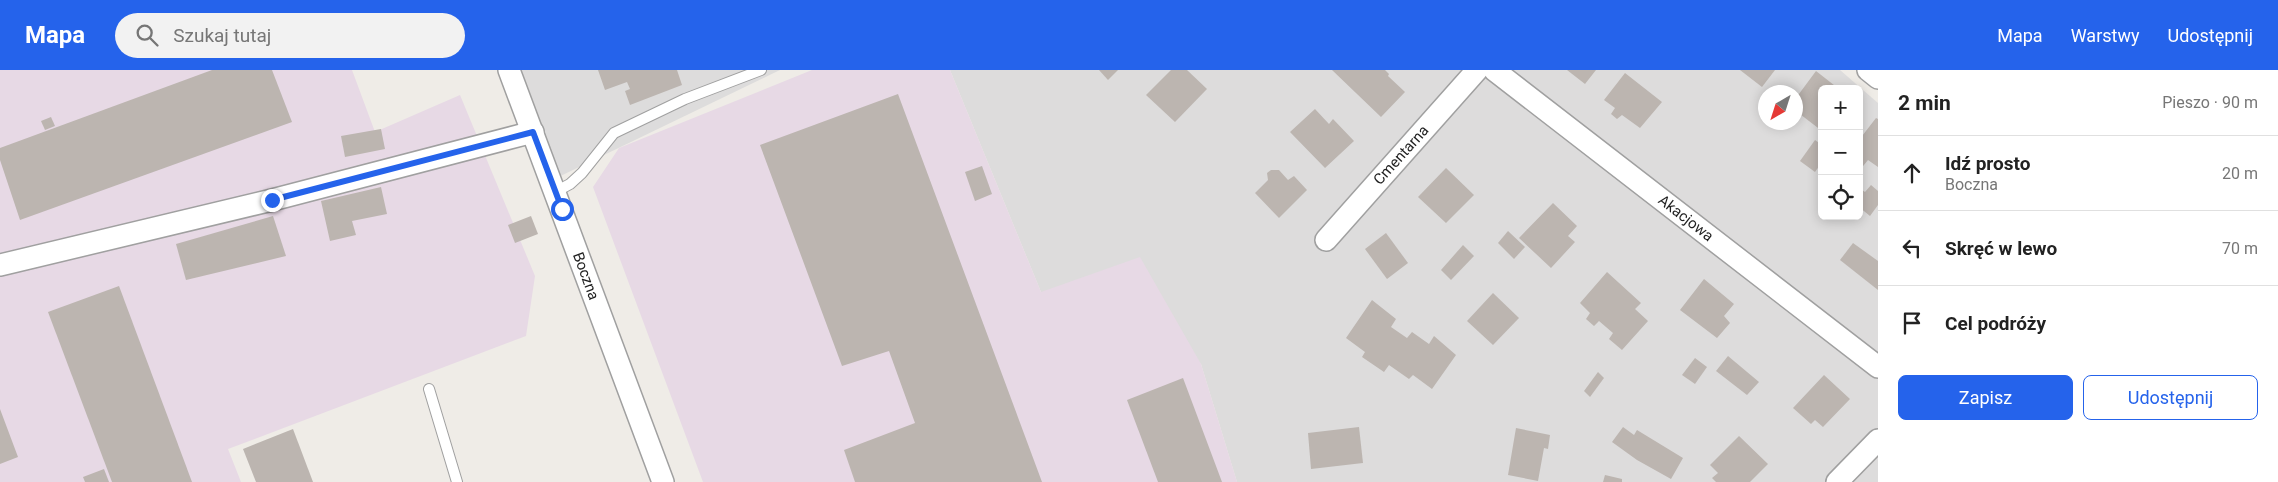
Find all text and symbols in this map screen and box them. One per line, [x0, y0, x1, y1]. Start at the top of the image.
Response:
search box [115, 13, 465, 58]
text: Mapa [25, 21, 85, 49]
icon: search [133, 21, 161, 49]
text: Szukaj tutaj [173, 24, 271, 47]
text: Mapa [1997, 25, 2043, 46]
text: Warstwy [2071, 25, 2139, 46]
text: Udostępnij [2167, 25, 2253, 46]
north arrow [1758, 85, 1803, 130]
map controls [1818, 85, 1863, 220]
button: + [1818, 85, 1863, 130]
text: 2 min [1898, 91, 1951, 115]
text: Pieszo · 90 m [2162, 93, 2258, 112]
street label: Cmentarna [1370, 122, 1432, 188]
button: − [1818, 130, 1863, 175]
text: Idź prosto [1945, 152, 2030, 175]
icon: ahead [1898, 159, 1926, 187]
text: 20 m [2222, 164, 2258, 183]
button: locate [1818, 175, 1863, 220]
text: Boczna [1945, 175, 1998, 194]
route end [261, 189, 284, 212]
street label: Akacjowa [1655, 191, 1717, 245]
route start [551, 198, 574, 221]
icon: left [1898, 234, 1926, 262]
text: Skręć w lewo [1945, 237, 2057, 260]
text: 70 m [2222, 239, 2258, 258]
street label: Boczna [569, 250, 603, 302]
icon: arrive [1898, 309, 1926, 337]
text: Cel podróży [1945, 312, 2046, 335]
button: Zapisz [1898, 375, 2073, 420]
button: Udostępnij [2083, 375, 2258, 420]

